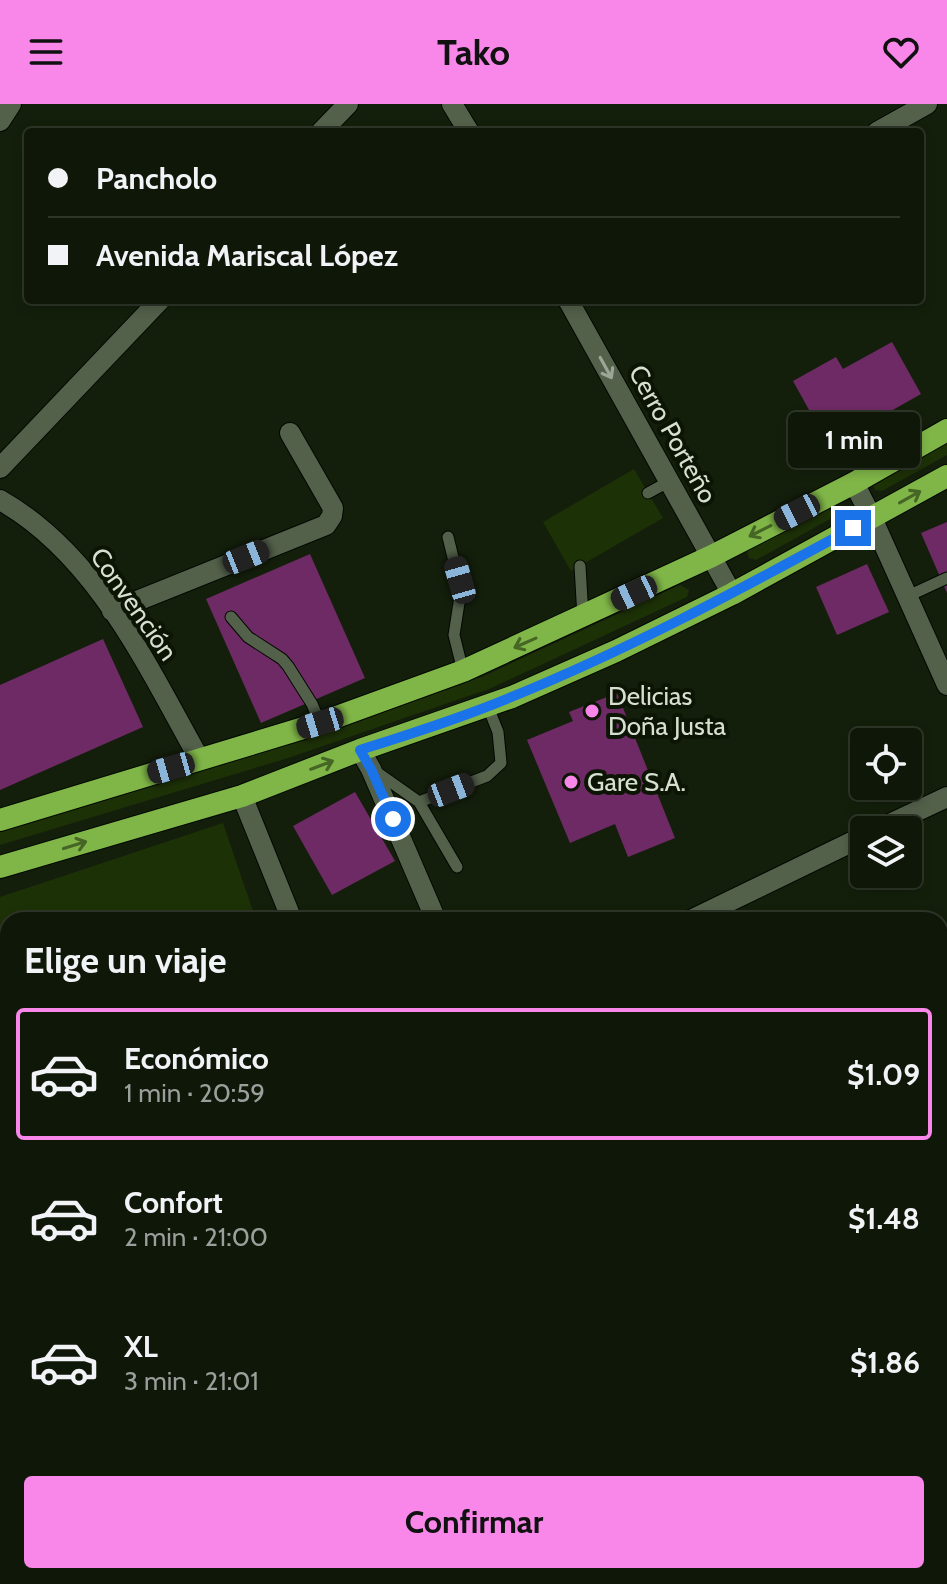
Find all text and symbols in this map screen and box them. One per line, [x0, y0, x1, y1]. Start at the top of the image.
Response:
icon: menu [24, 30, 68, 74]
text: Tako [437, 30, 510, 74]
icon: heart [879, 30, 923, 74]
text: Pancholo [96, 160, 217, 197]
text: Avenida Mariscal López [96, 237, 398, 274]
one-way arrow [598, 356, 614, 379]
street label: Cerro Porteño [622, 359, 724, 509]
callout: 1 min [787, 412, 919, 468]
text: 1 min [825, 424, 883, 456]
one-way arrow [897, 489, 921, 504]
car [770, 490, 824, 534]
route end [835, 510, 871, 546]
one-way arrow [748, 524, 772, 540]
car [219, 537, 273, 577]
street label: Convención [83, 541, 185, 667]
car [442, 554, 478, 606]
car [607, 572, 661, 614]
one-way arrow [513, 636, 537, 651]
place label: Delicias Doña Justa [608, 680, 726, 742]
marker: Delicias Doña Justa [583, 702, 601, 720]
car [294, 705, 346, 741]
map controls [850, 728, 922, 888]
button: locate [850, 728, 922, 800]
car [145, 750, 197, 786]
one-way arrow [309, 757, 334, 771]
place label: Gare S.A. [587, 766, 686, 798]
car [424, 770, 478, 810]
marker: Gare S.A. [562, 773, 580, 791]
route start [375, 801, 411, 837]
button: layers [850, 816, 922, 888]
one-way arrow [61, 837, 87, 852]
text: Elige un viaje [24, 938, 227, 982]
icon: car [28, 1038, 100, 1110]
text: Económico [124, 1040, 269, 1077]
text: $1.09 [847, 1056, 920, 1093]
text: 1 min · 20:59 [124, 1077, 265, 1109]
icon: car [28, 1182, 100, 1254]
text: Confort [124, 1184, 223, 1221]
text: $1.48 [848, 1200, 920, 1237]
text: 2 min · 21:00 [124, 1221, 268, 1253]
icon: car [28, 1326, 100, 1398]
text: XL [124, 1328, 158, 1365]
text: $1.86 [850, 1344, 920, 1381]
text: 3 min · 21:01 [124, 1365, 259, 1397]
button: Confirmar [24, 1476, 924, 1568]

